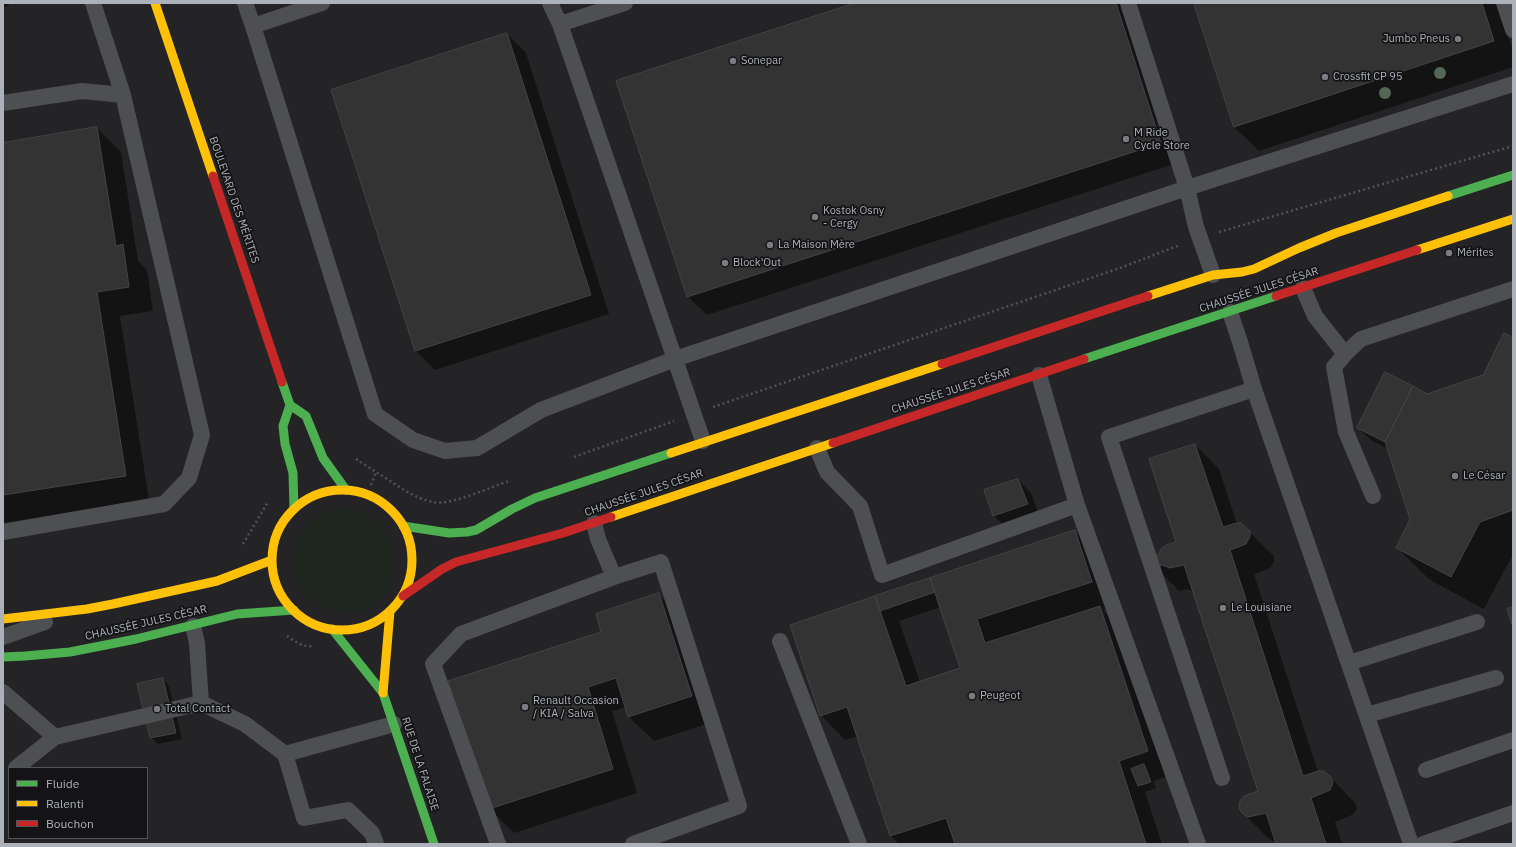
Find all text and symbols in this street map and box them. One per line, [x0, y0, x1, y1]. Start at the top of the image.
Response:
place label: Jumbo Pneus [1383, 32, 1450, 46]
marker: Jumbo Pneus [1453, 34, 1463, 44]
place label: Sonepar [741, 54, 782, 68]
marker: Sonepar [728, 56, 738, 66]
place label: Crossfit CP 95 [1333, 70, 1403, 84]
marker: Crossfit CP 95 [1320, 72, 1330, 82]
place label: M Ride Cycle Store [1134, 126, 1190, 152]
marker: M Ride Cycle Store [1121, 134, 1131, 144]
street label: BOULEVARD DES MÉRITES [206, 135, 262, 265]
place label: Kostok Osny - Cergy [823, 204, 884, 230]
marker: Kostok Osny - Cergy [810, 212, 820, 222]
place label: La Maison Mère [778, 238, 855, 252]
marker: La Maison Mère [765, 240, 775, 250]
place label: Mérites [1457, 246, 1494, 260]
marker: Mérites [1444, 248, 1454, 258]
place label: Block'Out [733, 256, 781, 270]
marker: Block'Out [720, 258, 730, 268]
street label: CHAUSSÉE JULES CÉSAR [1198, 264, 1320, 316]
street label: CHAUSSÉE JULES CÉSAR [890, 365, 1012, 417]
street label: CHAUSSÉE JULES CÉSAR [583, 466, 705, 520]
place label: Le César [1463, 469, 1505, 483]
marker: Le César [1450, 471, 1460, 481]
place label: Le Louisiane [1231, 601, 1292, 615]
street label: CHAUSSÉE JULES CÈSAR [84, 603, 208, 643]
marker: Le Louisiane [1218, 603, 1228, 613]
place label: Peugeot [980, 689, 1021, 703]
marker: Peugeot [967, 691, 977, 701]
place label: Renault Occasion / KIA / Salva [533, 694, 619, 720]
place label: Total Contact [165, 702, 230, 716]
marker: Renault Occasion / KIA / Salva [520, 702, 530, 712]
marker: Total Contact [152, 704, 162, 714]
street label: RUE DE LA FALAISE [399, 715, 441, 813]
legend [8, 767, 148, 839]
text: Fluide [46, 776, 79, 791]
text: Ralenti [46, 796, 84, 811]
text: Bouchon [46, 816, 94, 831]

